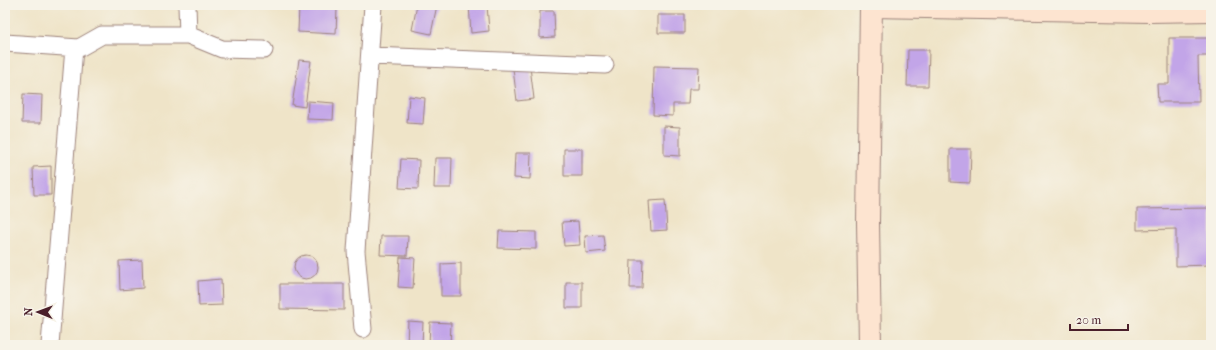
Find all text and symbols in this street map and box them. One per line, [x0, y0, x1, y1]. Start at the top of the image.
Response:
north arrow [18, 292, 58, 332]
scale bar [1070, 306, 1128, 332]
text: N [22, 307, 35, 316]
text: 20 m [1076, 313, 1101, 327]

